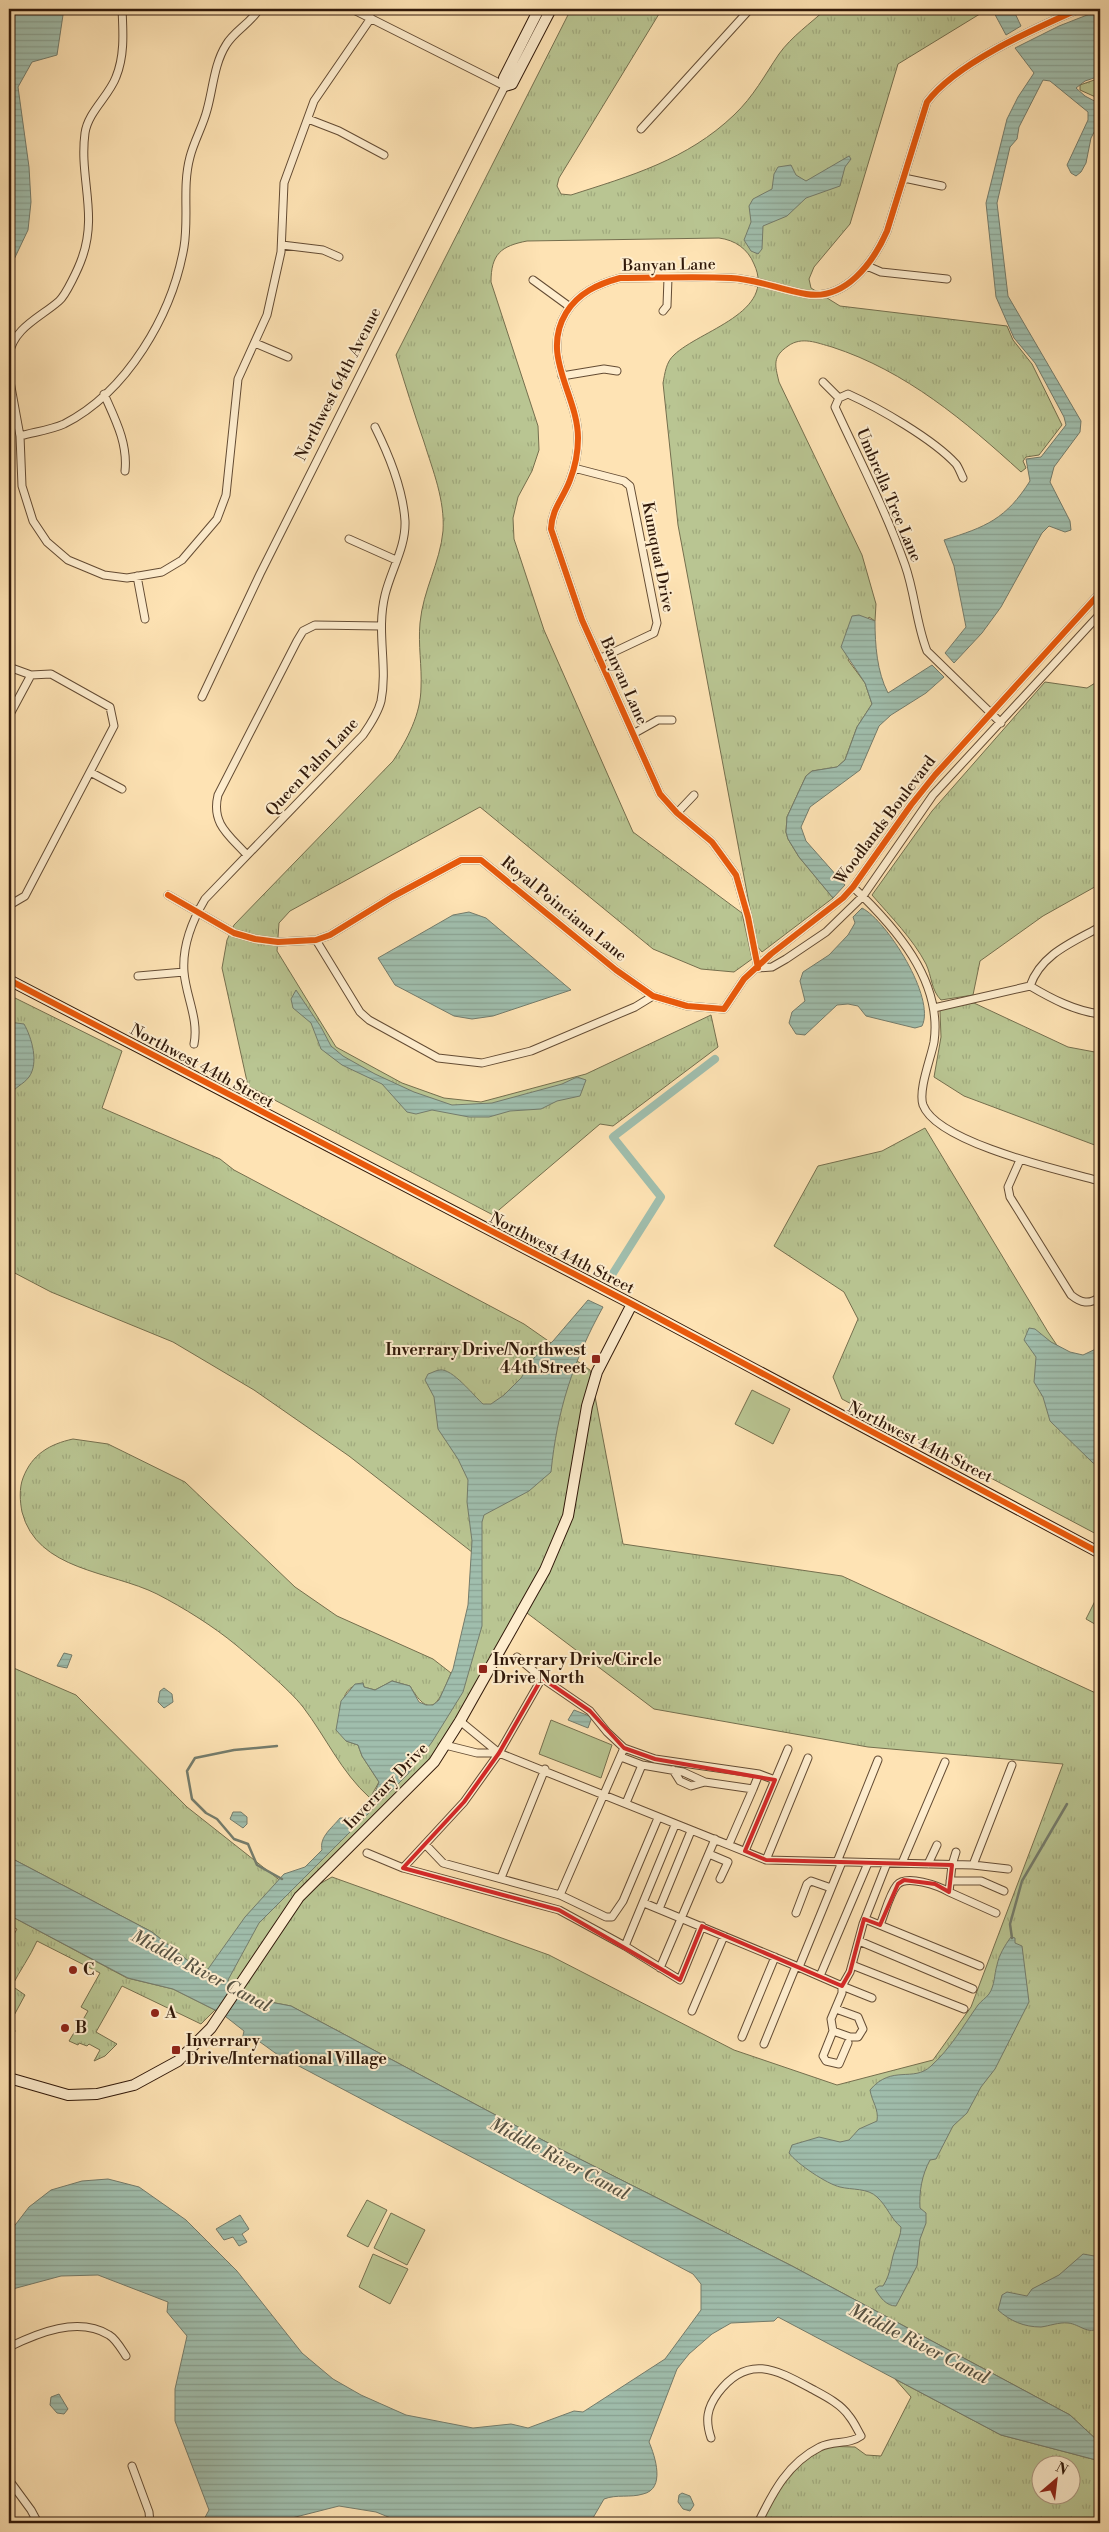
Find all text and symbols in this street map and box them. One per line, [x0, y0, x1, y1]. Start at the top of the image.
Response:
street label: Banyan Lane [621, 254, 716, 276]
street label: Northwest 64th Avenue [291, 304, 385, 464]
street label: Umbrella Tree Lane [852, 425, 926, 565]
street label: Kumquat Drive [638, 500, 678, 614]
street label: Banyan Lane [595, 633, 652, 728]
street label: Queen Palm Lane [261, 714, 363, 820]
street label: Woodlands Boulevard [829, 752, 940, 889]
street label: Royal Poinciana Lane [497, 852, 631, 966]
street label: Northwest 44th Street [127, 1020, 278, 1113]
street label: Northwest 44th Street [486, 1208, 638, 1298]
place label: Inverrary Drive/Northwest 44th Street [385, 1340, 586, 1378]
marker: Inverrary Drive/Northwest 44th Street [590, 1353, 602, 1365]
street label: Northwest 44th Street [844, 1397, 996, 1487]
place label: Inverrary Drive/Circle Drive North [493, 1650, 662, 1688]
marker: Inverrary Drive/Circle Drive North [477, 1663, 489, 1675]
street label: Inverrary Drive [340, 1739, 432, 1833]
water label: Middle River Canal [127, 1924, 275, 2018]
place label: C [83, 1960, 94, 1980]
marker: C [67, 1964, 79, 1976]
place label: A [164, 2003, 177, 2023]
marker: A [149, 2007, 161, 2019]
place label: B [75, 2018, 87, 2038]
marker: B [59, 2022, 71, 2034]
place label: Inverrary Drive/International Village [186, 2031, 387, 2069]
marker: Inverrary Drive/International Village [170, 2044, 182, 2056]
water label: Middle River Canal [485, 2112, 633, 2206]
water label: Middle River Canal [845, 2299, 993, 2389]
north arrow [1032, 2454, 1082, 2504]
text: N [1053, 2459, 1071, 2480]

